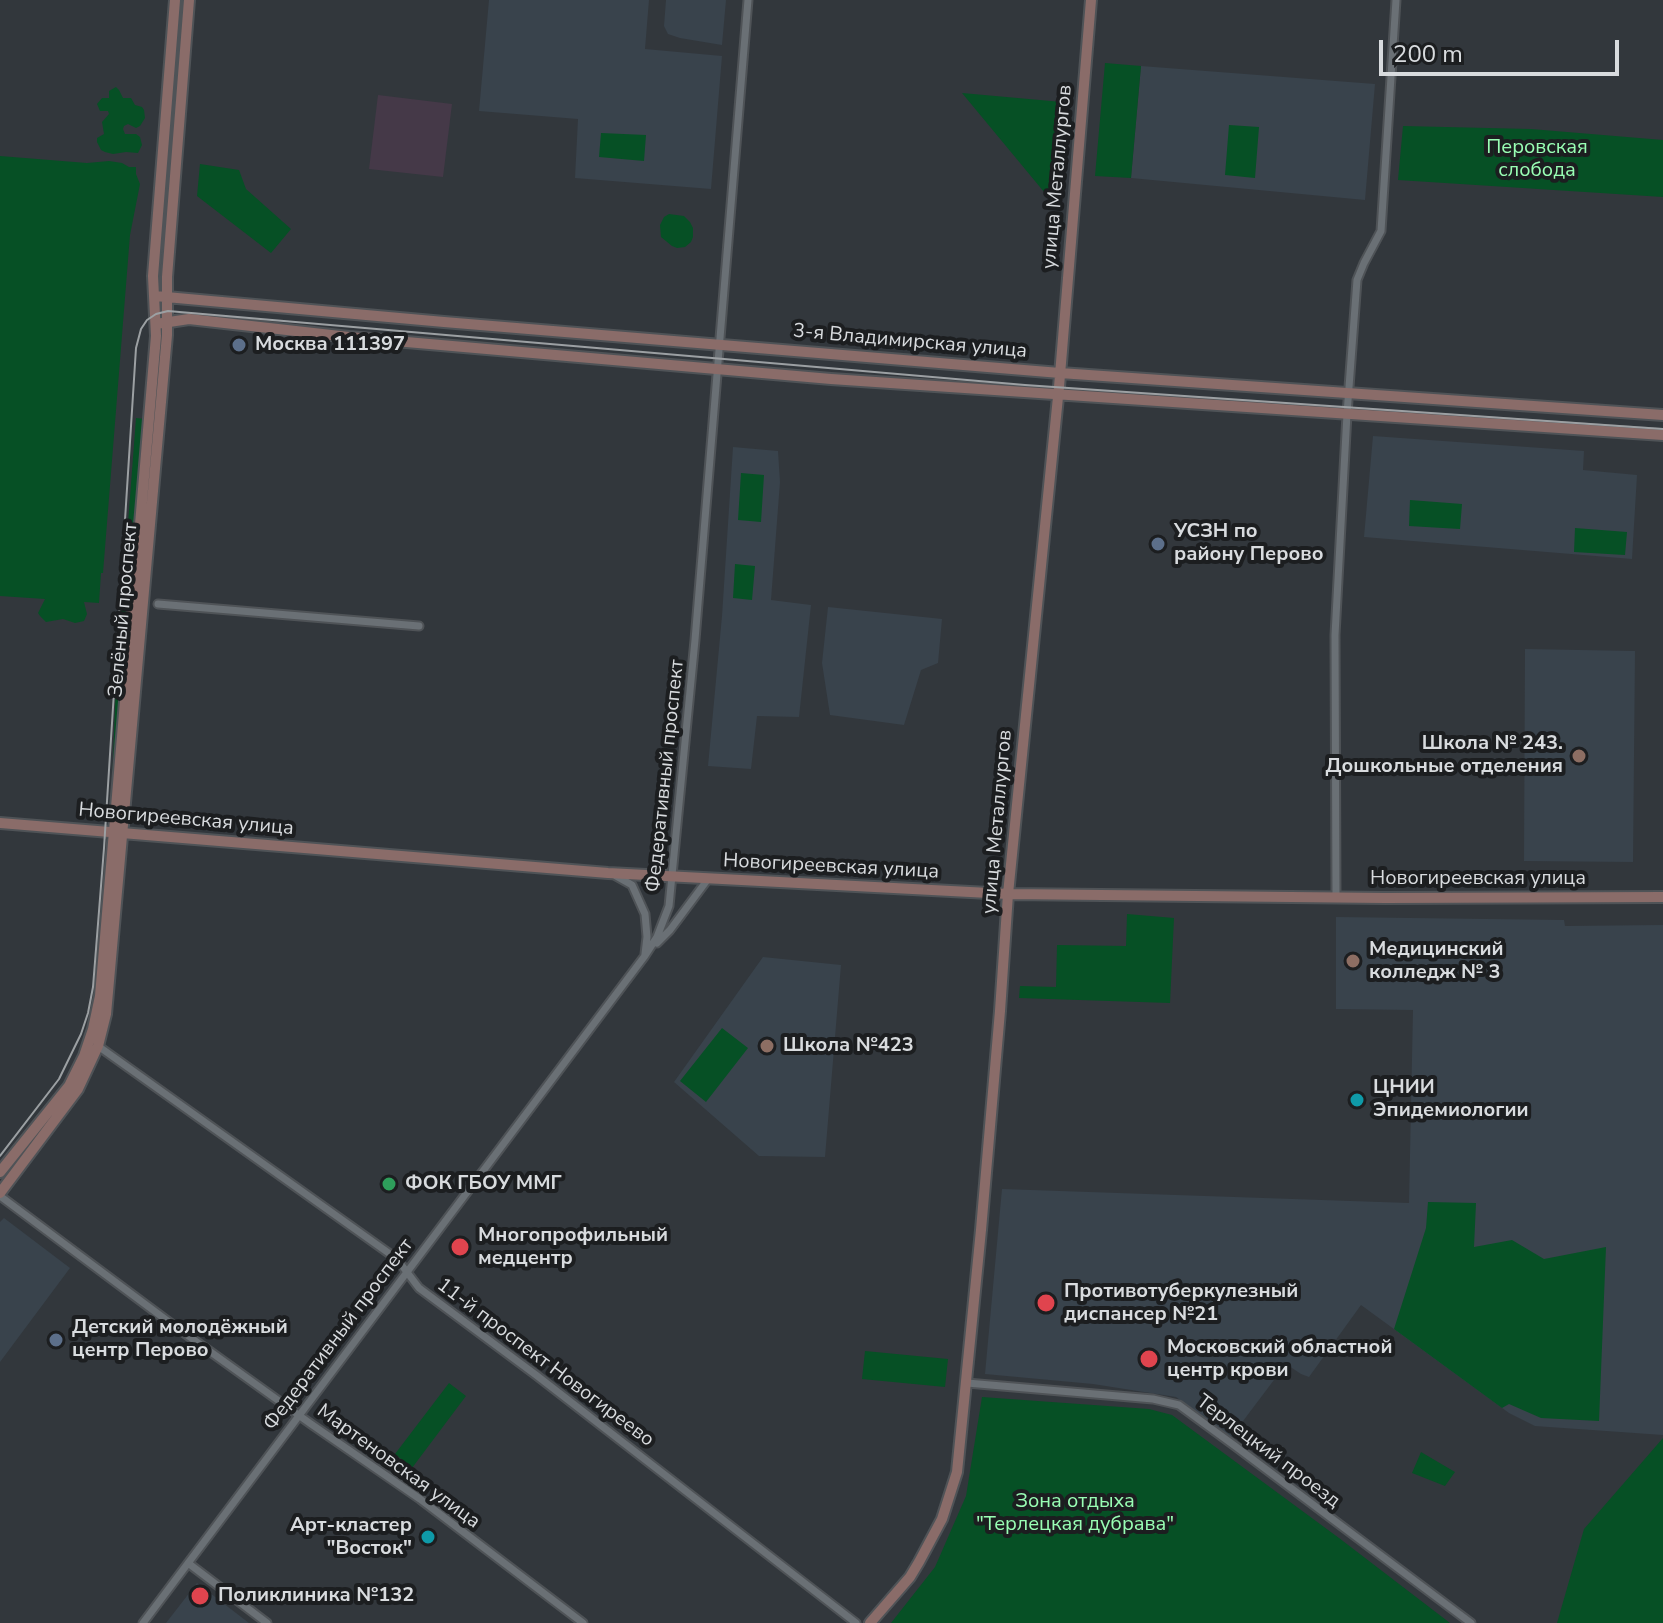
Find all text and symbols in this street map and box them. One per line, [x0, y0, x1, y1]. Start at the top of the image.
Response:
scale bar [1383, 24, 1623, 74]
text: 200 m [1393, 38, 1463, 70]
street label: улица Металлургов [1038, 84, 1078, 270]
park label: Перовская слобода [1486, 136, 1588, 183]
street label: 3-я Владимирская улица [792, 320, 1028, 364]
place label: Москва 111397 [255, 333, 405, 357]
marker: Москва 111397 [230, 336, 248, 354]
place label: УСЗН по району Перово [1174, 520, 1323, 567]
street label: Зелёный проспект [104, 522, 144, 698]
marker: УСЗН по району Перово [1149, 535, 1167, 553]
street label: Федеративный проспект [642, 658, 690, 894]
street label: улица Металлургов [978, 729, 1018, 915]
place label: Школа № 243. Дошкольные отделения [1326, 732, 1563, 779]
marker: Школа № 243. Дошкольные отделения [1570, 747, 1588, 765]
street label: Новогиреевская улица [77, 799, 295, 841]
street label: Новогиреевская улица [722, 849, 940, 885]
street label: Новогиреевская улица [1370, 867, 1586, 891]
place label: Медицинский колледж № 3 [1369, 938, 1504, 985]
marker: Медицинский колледж № 3 [1344, 952, 1362, 970]
place label: Школа №423 [783, 1034, 914, 1058]
marker: Школа №423 [758, 1037, 776, 1055]
place label: ЦНИИ Эпидемиологии [1373, 1076, 1529, 1123]
marker: ЦНИИ Эпидемиологии [1348, 1091, 1366, 1109]
place label: ФОК ГБОУ ММГ [405, 1172, 562, 1196]
marker: ФОК ГБОУ ММГ [380, 1175, 398, 1193]
place label: Многопрофильный медцентр [478, 1224, 668, 1271]
street label: Федеративный проспект [259, 1234, 419, 1436]
marker: Многопрофильный медцентр [449, 1236, 471, 1258]
street label: 11-й проспект Новогиреево [432, 1273, 658, 1453]
place label: Противотуберкулезный диспансер №21 [1064, 1280, 1298, 1327]
marker: Противотуберкулезный диспансер №21 [1035, 1292, 1057, 1314]
place label: Детский молодёжный центр Перово [72, 1316, 288, 1363]
marker: Детский молодёжный центр Перово [47, 1331, 65, 1349]
place label: Московский областной центр крови [1167, 1336, 1392, 1383]
marker: Московский областной центр крови [1138, 1348, 1160, 1370]
street label: Терлецкий проезд [1191, 1390, 1345, 1514]
street label: Мартеновская улица [312, 1400, 484, 1534]
park label: Зона отдыха "Терлецкая дубрава" [976, 1490, 1174, 1537]
place label: Арт-кластер "Восток" [290, 1514, 412, 1561]
marker: Арт-кластер "Восток" [419, 1528, 437, 1546]
place label: Поликлиника №132 [218, 1584, 414, 1608]
marker: Поликлиника №132 [189, 1585, 211, 1607]

